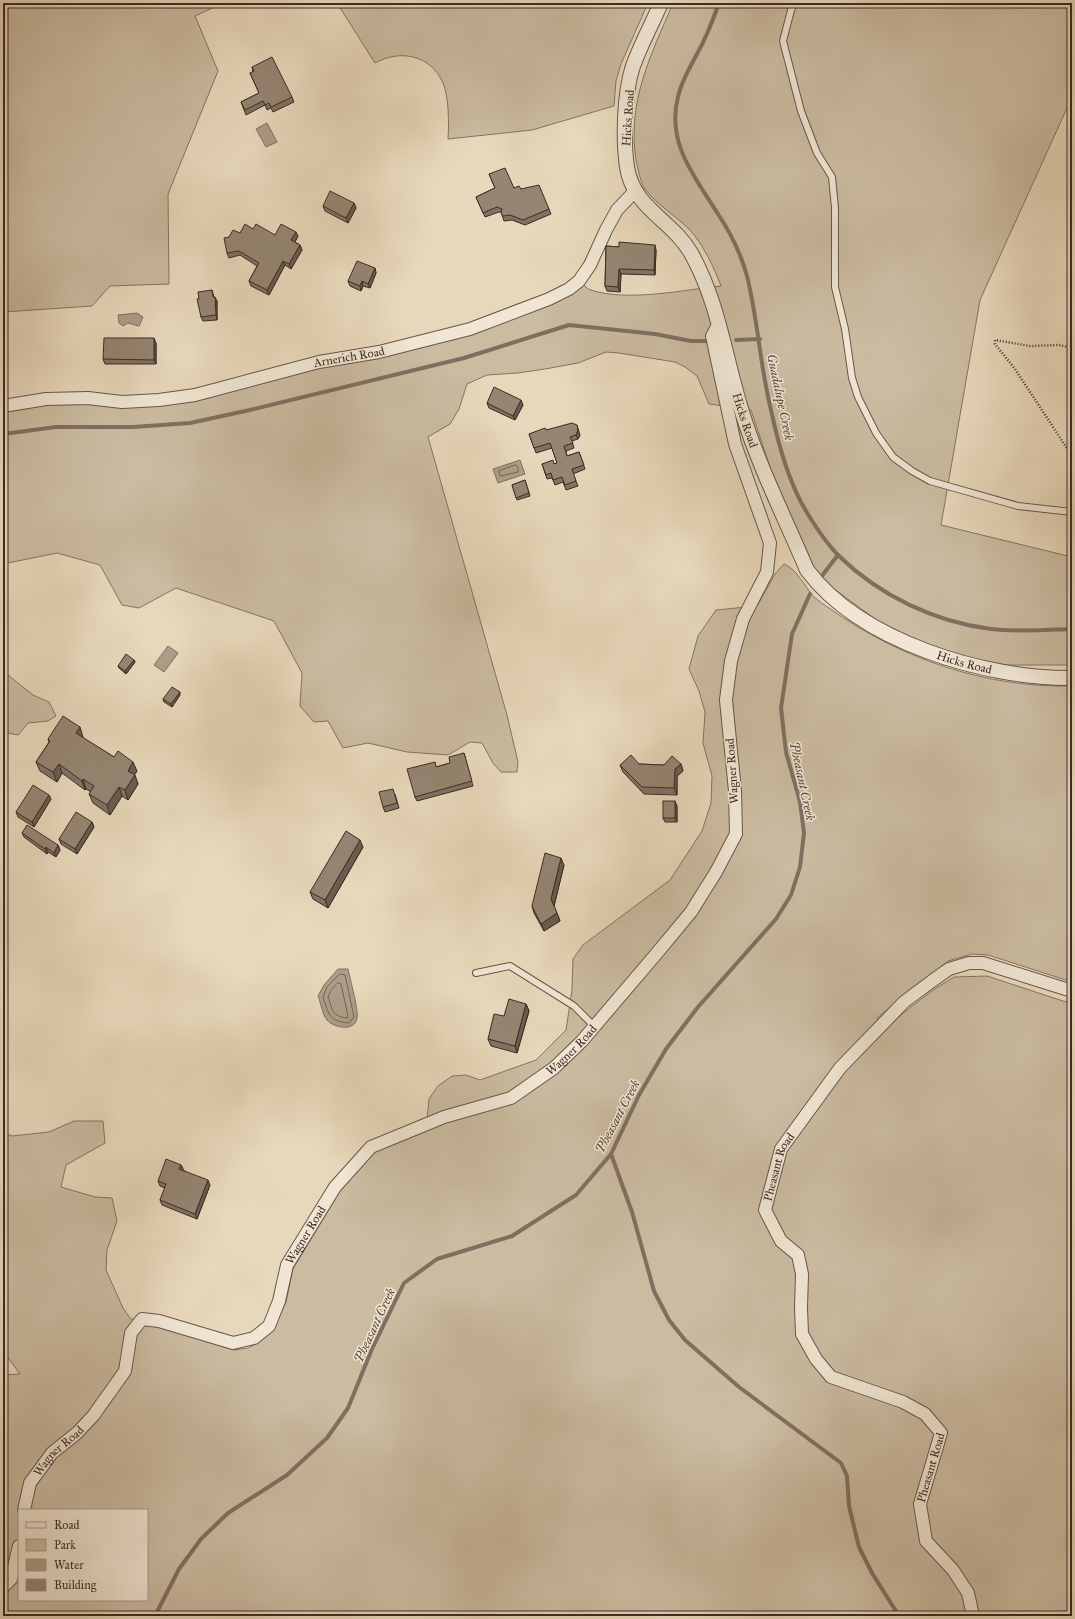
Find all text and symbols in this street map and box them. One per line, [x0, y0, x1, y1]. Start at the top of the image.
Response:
street label: Hicks Road [619, 89, 637, 147]
street label: Arnerich Road [311, 344, 386, 370]
water label: Guadalupe Creek [763, 352, 797, 442]
street label: Hicks Road [730, 391, 761, 450]
street label: Hicks Road [935, 648, 993, 677]
street label: Wagner Road [723, 738, 742, 804]
water label: Pheasant Creek [786, 740, 818, 822]
street label: Wagner Road [544, 1022, 600, 1078]
water label: Pheasant Creek [592, 1077, 644, 1156]
street label: Pheasant Road [761, 1130, 797, 1203]
street label: Wagner Road [282, 1203, 329, 1267]
water label: Pheasant Creek [351, 1285, 399, 1365]
street label: Wagner Road [31, 1423, 87, 1479]
street label: Pheasant Road [914, 1431, 948, 1504]
legend [18, 1509, 148, 1601]
text: Road [54, 1518, 80, 1532]
text: Park [54, 1538, 76, 1552]
text: Water [54, 1558, 84, 1572]
text: Building [54, 1578, 97, 1593]

